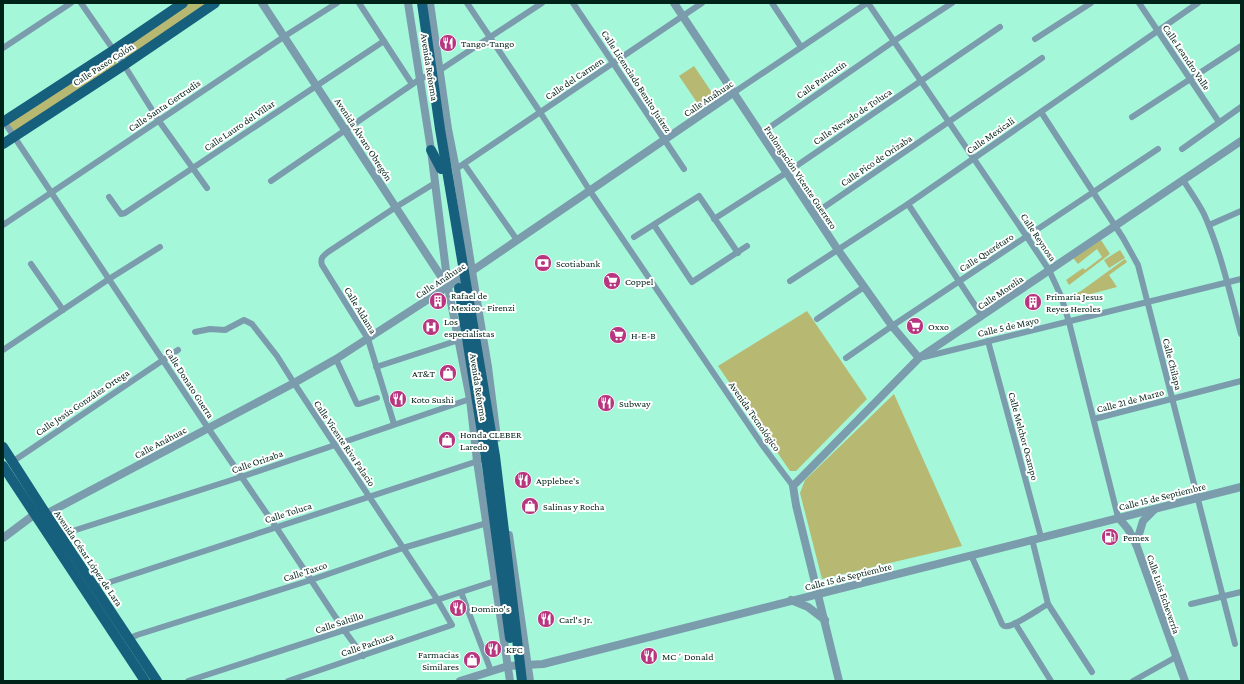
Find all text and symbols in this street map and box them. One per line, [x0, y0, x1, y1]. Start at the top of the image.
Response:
street label: Calle Leandro Valle [1161, 23, 1213, 93]
street label: Calle Licenciado Benito Juárez [599, 28, 674, 135]
street label: Avenida Reforma [419, 33, 440, 102]
restaurant icon: Tango-Tango [438, 33, 458, 53]
place label: Tango-Tango [461, 38, 514, 49]
street label: Calle Paseo Colón [71, 40, 136, 88]
street label: Calle del Carmen [543, 54, 606, 102]
street label: Calle Paricutín [794, 58, 849, 101]
street label: Calle Santa Gertrudis [126, 77, 203, 134]
street label: Calle Anáhuac [682, 77, 736, 119]
street label: Calle Nevado de Toluca [811, 86, 894, 147]
street label: Avenida Álvaro Obregón [333, 96, 395, 183]
street label: Calle Lauro del Villar [202, 97, 277, 153]
street label: Calle Mexicali [964, 115, 1017, 156]
street label: Prolongación Vicente Guerrero [762, 124, 839, 231]
street label: Calle Pico de Orizaba [839, 132, 914, 188]
street label: Calle Reynosa [1019, 211, 1059, 264]
street label: Calle Querétaro [957, 231, 1015, 274]
bank icon: Scotiabank [533, 253, 553, 273]
place label: Scotiabank [556, 258, 600, 269]
street label: Calle Anáhuac [413, 260, 468, 301]
supermarket icon: Coppel [602, 271, 622, 291]
street label: Calle Morelia [975, 273, 1026, 312]
place label: Coppel [625, 276, 654, 287]
street label: Calle Aldama [342, 285, 379, 336]
place label: Rafael de Mexico - Firenzi [451, 290, 515, 313]
building icon: Rafael de Mexico - Firenzi [428, 291, 448, 311]
place label: Primaria Jesus Reyes Heroles [1046, 291, 1103, 314]
building icon: Primaria Jesus Reyes Heroles [1023, 292, 1043, 312]
street label: Calle 5 de Mayo [976, 314, 1040, 339]
place label: Los especialistas [444, 316, 494, 339]
supermarket icon: Oxxo [905, 316, 925, 336]
hospital icon: Los especialistas [421, 317, 441, 337]
place label: Oxxo [928, 321, 949, 332]
supermarket icon: H-E-B [608, 325, 628, 345]
place label: H-E-B [631, 330, 656, 341]
street label: Calle Chilapa [1161, 337, 1184, 392]
street label: Calle Donato Guerra [163, 346, 217, 421]
street label: Avenida Reforma [468, 353, 489, 422]
shop icon: AT&T [438, 363, 458, 383]
street label: Calle Jesús González Ortega [33, 367, 131, 438]
place label: AT&T [412, 368, 436, 379]
street label: Avenida Tecnológico [727, 379, 783, 453]
street label: Calle 21 de Marzo [1095, 386, 1165, 415]
restaurant icon: Koto Sushi [388, 389, 408, 409]
street label: Calle Melchor Ocampo [1006, 391, 1041, 481]
restaurant icon: Subway [596, 393, 616, 413]
place label: Koto Sushi [411, 394, 454, 405]
street label: Calle Vicente Riva Palacio [312, 398, 377, 488]
place label: Subway [619, 398, 651, 409]
street label: Calle Anáhuac [132, 424, 189, 461]
place label: Honda CLEBER Laredo [460, 429, 522, 452]
shop icon: Honda CLEBER Laredo [437, 430, 457, 450]
street label: Calle Orizaba [230, 447, 285, 475]
restaurant icon: Applebee's [513, 470, 533, 490]
place label: Applebee's [536, 475, 579, 486]
street label: Calle 15 de Septiembre [1118, 480, 1207, 513]
shop icon: Salinas y Rocha [520, 496, 540, 516]
street label: Calle Toluca [263, 500, 313, 525]
place label: Salinas y Rocha [543, 501, 605, 512]
street label: Avenida César López de Lara [52, 508, 125, 609]
fuel station icon: Pemex [1100, 527, 1120, 547]
place label: Pemex [1123, 532, 1150, 543]
street label: Calle Luis Echeverría [1145, 553, 1182, 636]
street label: Calle Taxco [282, 559, 328, 584]
street label: Calle 15 de Septiembre [804, 560, 893, 593]
restaurant icon: Domino's [448, 598, 468, 618]
place label: Domino's [471, 603, 510, 614]
street label: Calle Saltillo [314, 609, 365, 635]
restaurant icon: Carl's Jr. [536, 609, 556, 629]
place label: Carl's Jr. [559, 614, 592, 625]
street label: Calle Pachuca [339, 630, 395, 659]
restaurant icon: KFC [483, 639, 503, 659]
place label: KFC [506, 644, 523, 655]
restaurant icon: MC´ Donald [639, 646, 659, 666]
place label: Farmacias Similares [418, 649, 459, 672]
shop icon: Farmacias Similares [462, 650, 482, 670]
place label: MC´ Donald [662, 651, 714, 662]

